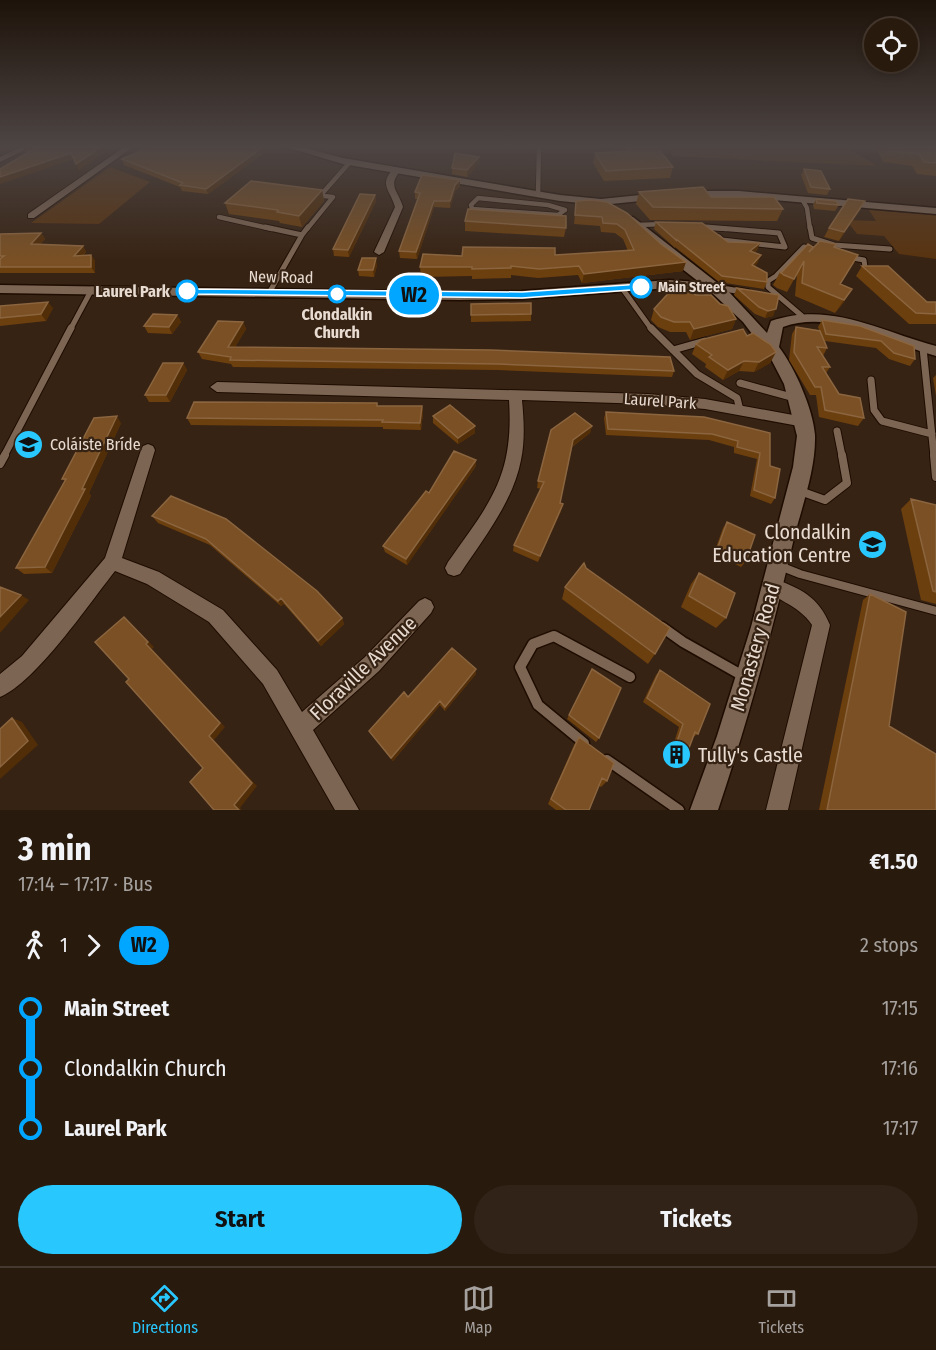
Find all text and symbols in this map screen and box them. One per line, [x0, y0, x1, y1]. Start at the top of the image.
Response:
map controls [864, 18, 918, 72]
button: locate [864, 18, 918, 72]
street label: New Road [248, 267, 314, 287]
line badge: W2 [387, 276, 441, 314]
marker: Main Street [630, 276, 652, 298]
place label: Main Street [658, 279, 726, 296]
marker: Laurel Park [176, 280, 198, 302]
place label: Laurel Park [95, 282, 171, 301]
text: W2 [401, 282, 427, 308]
marker: Clondalkin Church [328, 285, 346, 303]
place label: Clondalkin Church [302, 305, 373, 342]
street label: Laurel Park [623, 389, 697, 413]
school or university icon: Coláiste Bríde [13, 428, 45, 460]
place label: Coláiste Bríde [50, 435, 141, 454]
place label: Clondalkin Education Centre [712, 520, 851, 567]
school or university icon: Clondalkin Education Centre [856, 528, 888, 560]
street label: Monastery Road [725, 580, 785, 714]
street label: Floraville Avenue [305, 611, 421, 725]
building icon: Tully's Castle [661, 739, 693, 771]
place label: Tully's Castle [698, 743, 803, 767]
text: 3 min [18, 829, 92, 869]
text: €1.50 [869, 848, 918, 875]
text: 17:14 – 17:17 · Bus [18, 872, 152, 896]
icon: walk [18, 929, 51, 962]
icon: forward [77, 929, 110, 962]
text: W2 [131, 932, 157, 958]
text: 1 [60, 933, 68, 957]
text: 2 stops [860, 933, 918, 957]
text: Main Street [64, 995, 169, 1022]
text: 17:15 [882, 996, 918, 1020]
text: Clondalkin Church [64, 1055, 227, 1082]
text: 17:16 [881, 1056, 918, 1080]
text: Laurel Park [64, 1115, 167, 1142]
text: 17:17 [883, 1116, 918, 1140]
button: Start [18, 1185, 462, 1254]
button: Tickets [474, 1185, 918, 1254]
tab: Directions [132, 1282, 198, 1337]
tab: Map [462, 1282, 495, 1337]
tab: Tickets [759, 1282, 804, 1337]

